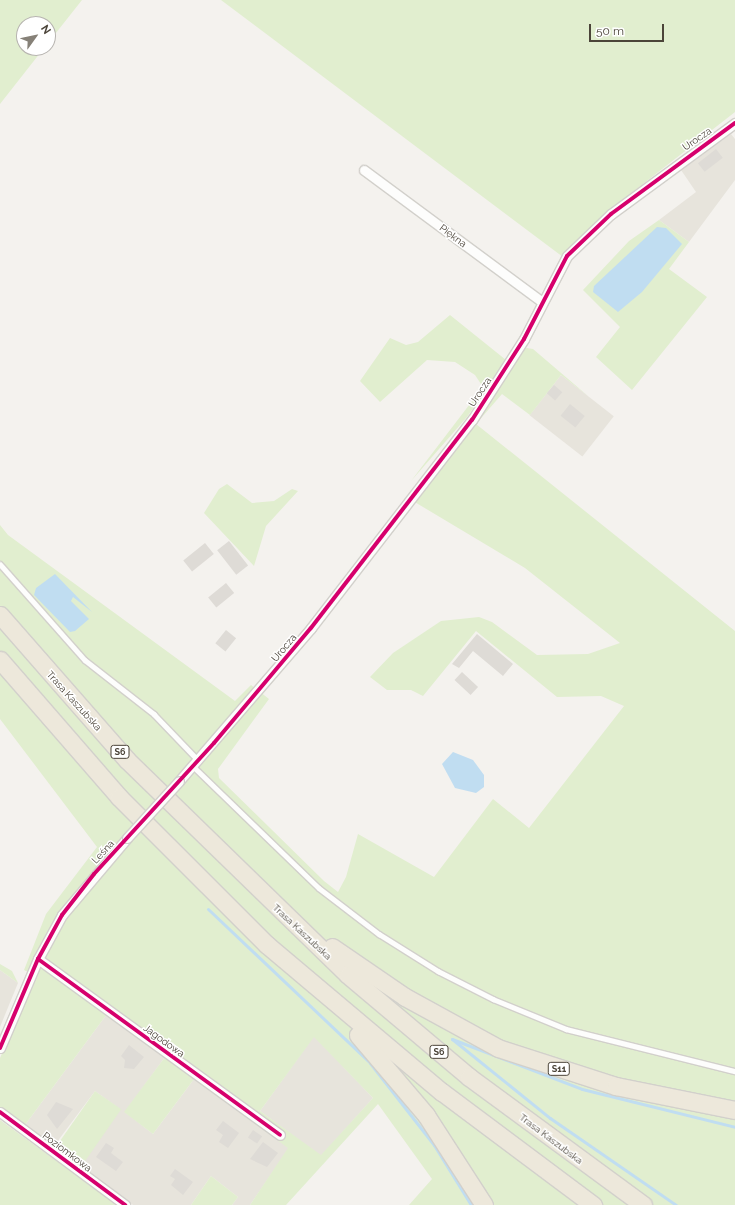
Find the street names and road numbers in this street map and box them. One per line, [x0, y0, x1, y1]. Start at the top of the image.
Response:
street label: Urocza [680, 125, 714, 153]
street label: Piękna [437, 222, 469, 250]
street label: Urocza [466, 375, 494, 409]
street label: Urocza [269, 632, 299, 664]
street label: Trasa Kaszubska [44, 669, 104, 733]
road number: S6 [110, 745, 130, 759]
street label: Leśna [89, 838, 117, 866]
street label: Trasa Kaszubska [270, 902, 334, 962]
street label: Jagodowa [141, 1022, 187, 1060]
road number: S6 [429, 1045, 449, 1059]
road number: S11 [547, 1062, 571, 1076]
street label: Trasa Kaszubska [517, 1111, 585, 1167]
street label: Poziomkowa [40, 1130, 94, 1174]

